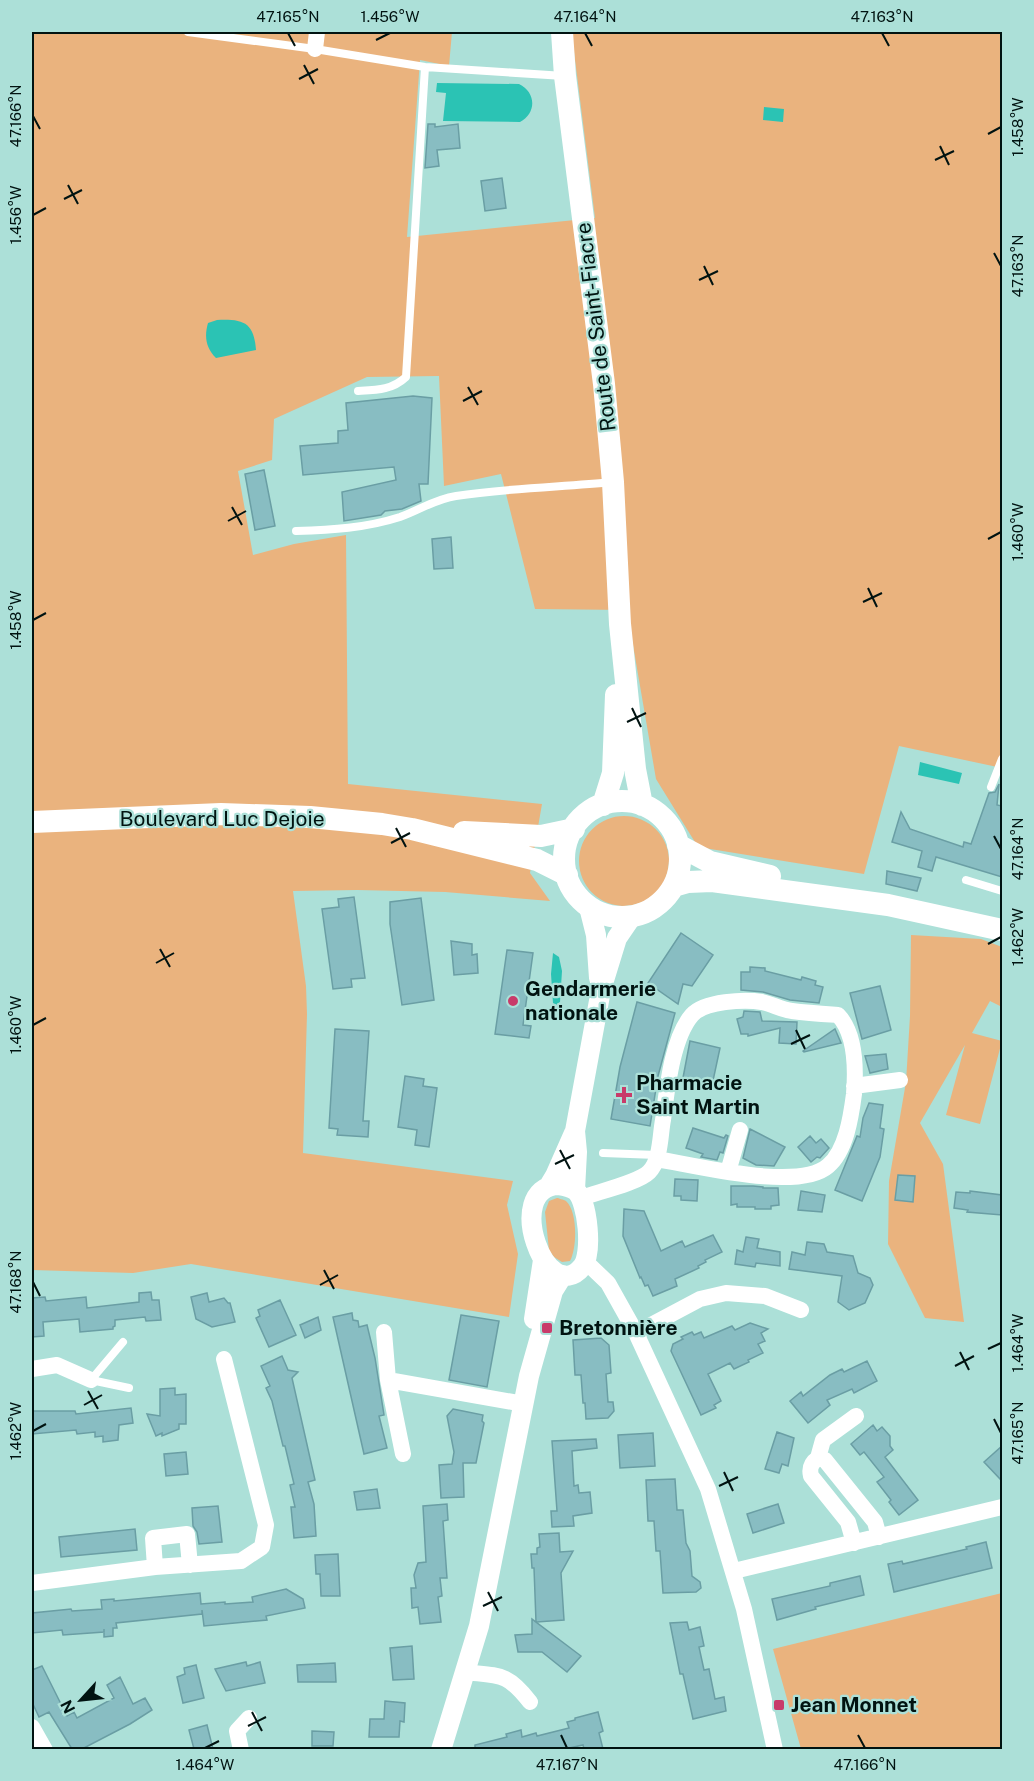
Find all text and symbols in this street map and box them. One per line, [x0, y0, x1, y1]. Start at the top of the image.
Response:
text: 47.165°N [256, 8, 320, 25]
text: 1.456°W [361, 8, 419, 25]
text: 47.164°N [553, 8, 617, 25]
text: 47.163°N [850, 8, 914, 25]
text: 47.166°N [7, 85, 24, 147]
text: 1.458°W [1009, 97, 1026, 157]
text: 1.456°W [7, 186, 24, 244]
street label: Route de Saint-Fiacre [570, 221, 621, 433]
text: 47.163°N [1009, 234, 1026, 298]
text: 1.460°W [1009, 503, 1026, 561]
text: 1.458°W [7, 590, 24, 650]
street label: Boulevard Luc Dejoie [119, 806, 325, 831]
text: 47.164°N [1009, 817, 1026, 881]
text: 1.462°W [1009, 908, 1026, 966]
place label: Gendarmerie nationale [525, 976, 656, 1025]
marker: Gendarmerie nationale [506, 994, 520, 1008]
text: 1.460°W [7, 996, 24, 1054]
place label: Pharmacie Saint Martin [636, 1070, 760, 1119]
marker: Pharmacie Saint Martin [617, 1088, 631, 1102]
text: 47.168°N [7, 1250, 24, 1314]
text: 1.464°W [1009, 1314, 1026, 1372]
place label: Bretonnière [559, 1315, 678, 1340]
marker: Bretonnière [540, 1321, 554, 1335]
text: 47.165°N [1009, 1401, 1026, 1465]
text: 1.462°W [7, 1402, 24, 1460]
north arrow [51, 1670, 111, 1730]
place label: Jean Monnet [791, 1692, 917, 1717]
text: N [57, 1697, 79, 1716]
marker: Jean Monnet [772, 1698, 786, 1712]
text: 1.464°W [176, 1756, 234, 1773]
text: 47.167°N [536, 1756, 598, 1773]
text: 47.166°N [834, 1756, 896, 1773]

